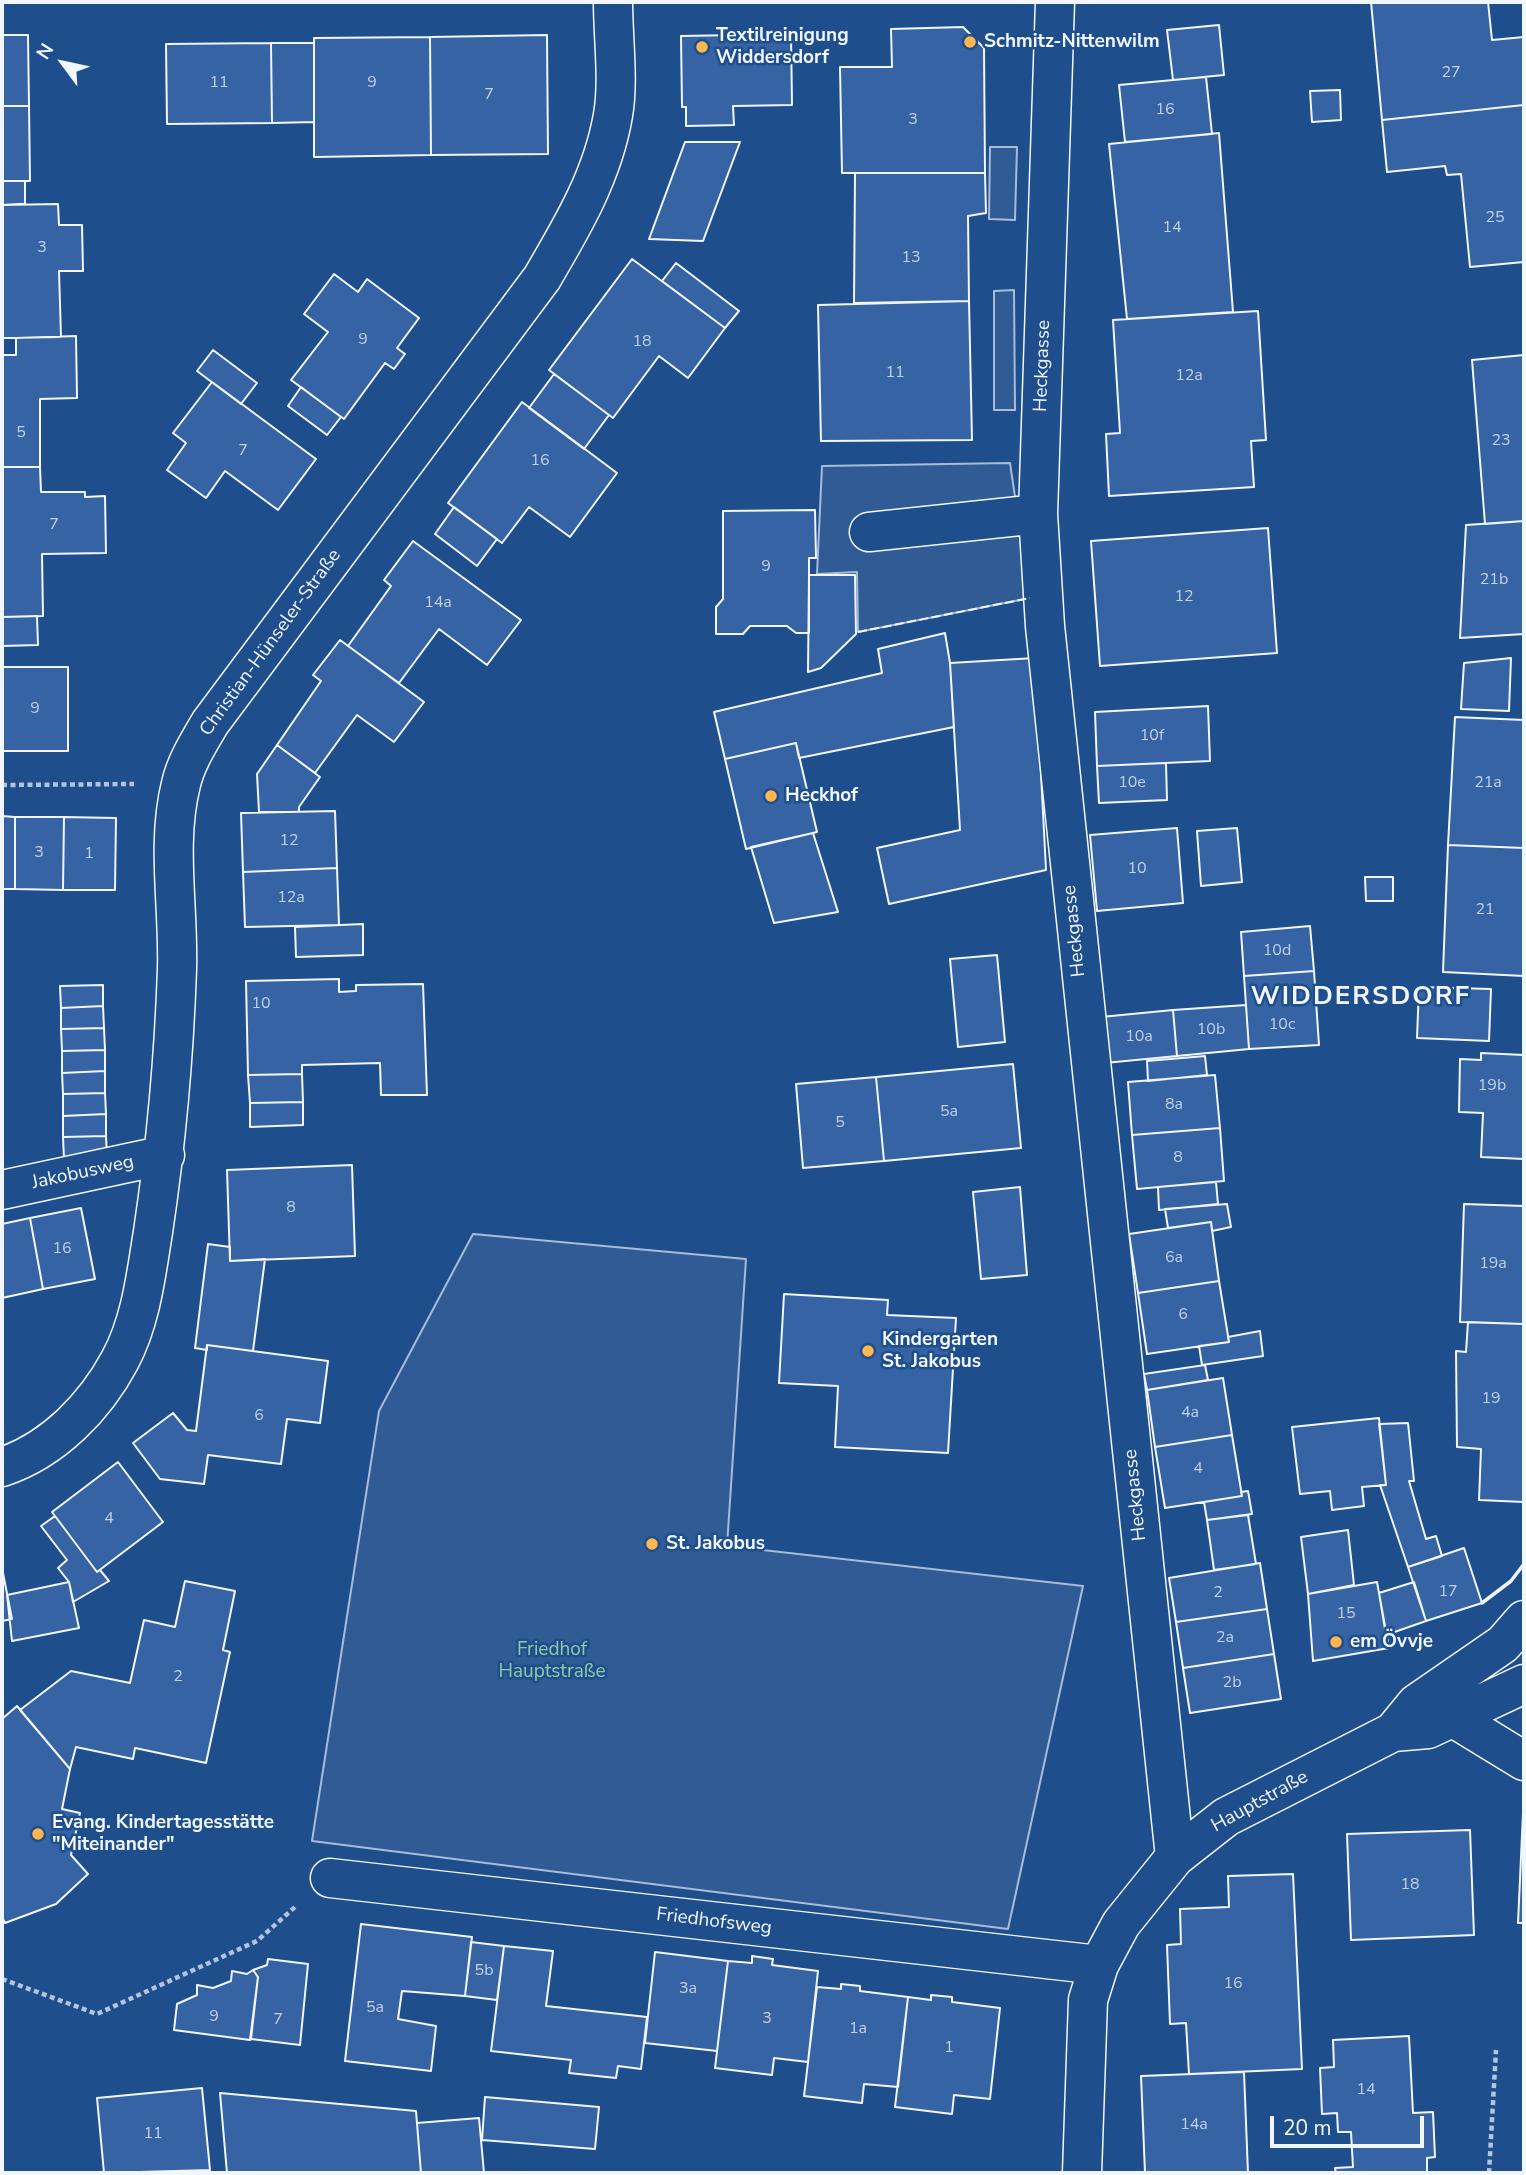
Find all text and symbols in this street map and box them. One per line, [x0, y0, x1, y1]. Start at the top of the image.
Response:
place label: Textilreinigung Widdersdorf [716, 25, 849, 69]
north arrow [28, 28, 98, 98]
place label: Schmitz-Nittenwilm [984, 31, 1160, 53]
marker: Schmitz-Nittenwilm [962, 34, 978, 50]
text: N [31, 39, 60, 65]
marker: Textilreinigung Widdersdorf [694, 39, 710, 55]
house number: 27 [1441, 63, 1461, 83]
house number: 11 [209, 73, 229, 93]
house number: 9 [367, 73, 377, 93]
house number: 7 [484, 85, 494, 105]
house number: 16 [1155, 100, 1175, 120]
house number: 3 [908, 110, 918, 130]
house number: 25 [1485, 208, 1505, 228]
house number: 14 [1162, 218, 1182, 238]
house number: 3 [37, 238, 47, 258]
house number: 13 [901, 248, 921, 268]
street label: Heckgasse [1030, 320, 1056, 412]
house number: 9 [358, 330, 368, 350]
house number: 18 [632, 332, 652, 352]
house number: 11 [885, 363, 905, 383]
house number: 12a [1175, 366, 1203, 386]
house number: 5 [16, 423, 26, 443]
house number: 23 [1491, 431, 1511, 451]
house number: 7 [238, 441, 248, 461]
house number: 16 [530, 451, 550, 471]
house number: 7 [49, 515, 59, 535]
street label: Christian-Hünseler-Straße [195, 545, 347, 741]
house number: 9 [761, 557, 771, 577]
house number: 21b [1480, 570, 1508, 590]
house number: 12 [1174, 587, 1194, 607]
house number: 14a [424, 593, 452, 613]
house number: 9 [30, 699, 40, 719]
house number: 10f [1140, 726, 1164, 746]
house number: 10e [1118, 773, 1146, 793]
house number: 21a [1474, 773, 1502, 793]
place label: Heckhof [785, 785, 858, 807]
marker: Heckhof [763, 788, 779, 804]
house number: 12 [279, 831, 299, 851]
house number: 3 [34, 843, 44, 863]
house number: 1 [84, 844, 94, 864]
house number: 10 [1127, 859, 1147, 879]
street label: Heckgasse [1059, 884, 1091, 978]
house number: 12a [277, 888, 305, 908]
house number: 21 [1475, 900, 1495, 920]
house number: 10d [1263, 941, 1291, 961]
district label: WIDDERSDORF [1252, 982, 1470, 1014]
house number: 10 [251, 994, 271, 1014]
house number: 10c [1269, 1015, 1295, 1035]
house number: 10b [1197, 1020, 1225, 1040]
house number: 10a [1125, 1027, 1153, 1047]
house number: 19b [1478, 1076, 1506, 1096]
house number: 8a [1165, 1095, 1183, 1115]
house number: 5a [940, 1102, 958, 1122]
house number: 5 [835, 1113, 845, 1133]
house number: 8 [1173, 1148, 1183, 1168]
street label: Jakobusweg [30, 1151, 136, 1195]
house number: 8 [286, 1198, 296, 1218]
house number: 16 [52, 1239, 72, 1259]
house number: 6a [1165, 1248, 1183, 1268]
house number: 19a [1479, 1254, 1507, 1274]
house number: 6 [1178, 1305, 1188, 1325]
place label: Kindergarten St. Jakobus [882, 1329, 998, 1373]
marker: Kindergarten St. Jakobus [860, 1343, 876, 1359]
house number: 19 [1481, 1389, 1501, 1409]
house number: 4a [1181, 1403, 1199, 1423]
house number: 6 [254, 1406, 264, 1426]
street label: Heckgasse [1120, 1448, 1152, 1542]
house number: 4 [1193, 1459, 1203, 1479]
house number: 4 [104, 1509, 114, 1529]
place label: St. Jakobus [666, 1533, 765, 1555]
marker: St. Jakobus [644, 1536, 660, 1552]
house number: 17 [1438, 1582, 1458, 1602]
house number: 2 [1213, 1583, 1223, 1603]
house number: 15 [1336, 1604, 1356, 1624]
house number: 2a [1216, 1628, 1234, 1648]
place label: em Övvje [1350, 1631, 1433, 1653]
marker: em Övvje [1328, 1634, 1344, 1650]
park label: Friedhof Hauptstraße [498, 1639, 606, 1683]
house number: 2 [173, 1667, 183, 1687]
house number: 2b [1223, 1673, 1241, 1693]
street label: Hauptstraße [1208, 1766, 1312, 1838]
place label: Evang. Kindertagesstätte "Miteinander" [52, 1812, 274, 1856]
marker: Evang. Kindertagesstätte "Miteinander" [30, 1826, 46, 1842]
house number: 18 [1400, 1875, 1420, 1895]
street label: Friedhofsweg [655, 1904, 773, 1940]
house number: 5b [475, 1961, 493, 1981]
house number: 16 [1223, 1974, 1243, 1994]
house number: 3a [679, 1979, 697, 1999]
house number: 5a [366, 1998, 384, 2018]
house number: 9 [209, 2007, 219, 2027]
house number: 3 [762, 2009, 772, 2029]
house number: 7 [273, 2010, 283, 2030]
house number: 1a [849, 2019, 867, 2039]
house number: 1 [944, 2038, 954, 2058]
house number: 14 [1356, 2080, 1376, 2100]
scale bar [1274, 2102, 1428, 2146]
text: 20 m [1283, 2114, 1332, 2142]
house number: 14a [1180, 2115, 1208, 2135]
house number: 11 [143, 2124, 163, 2144]

